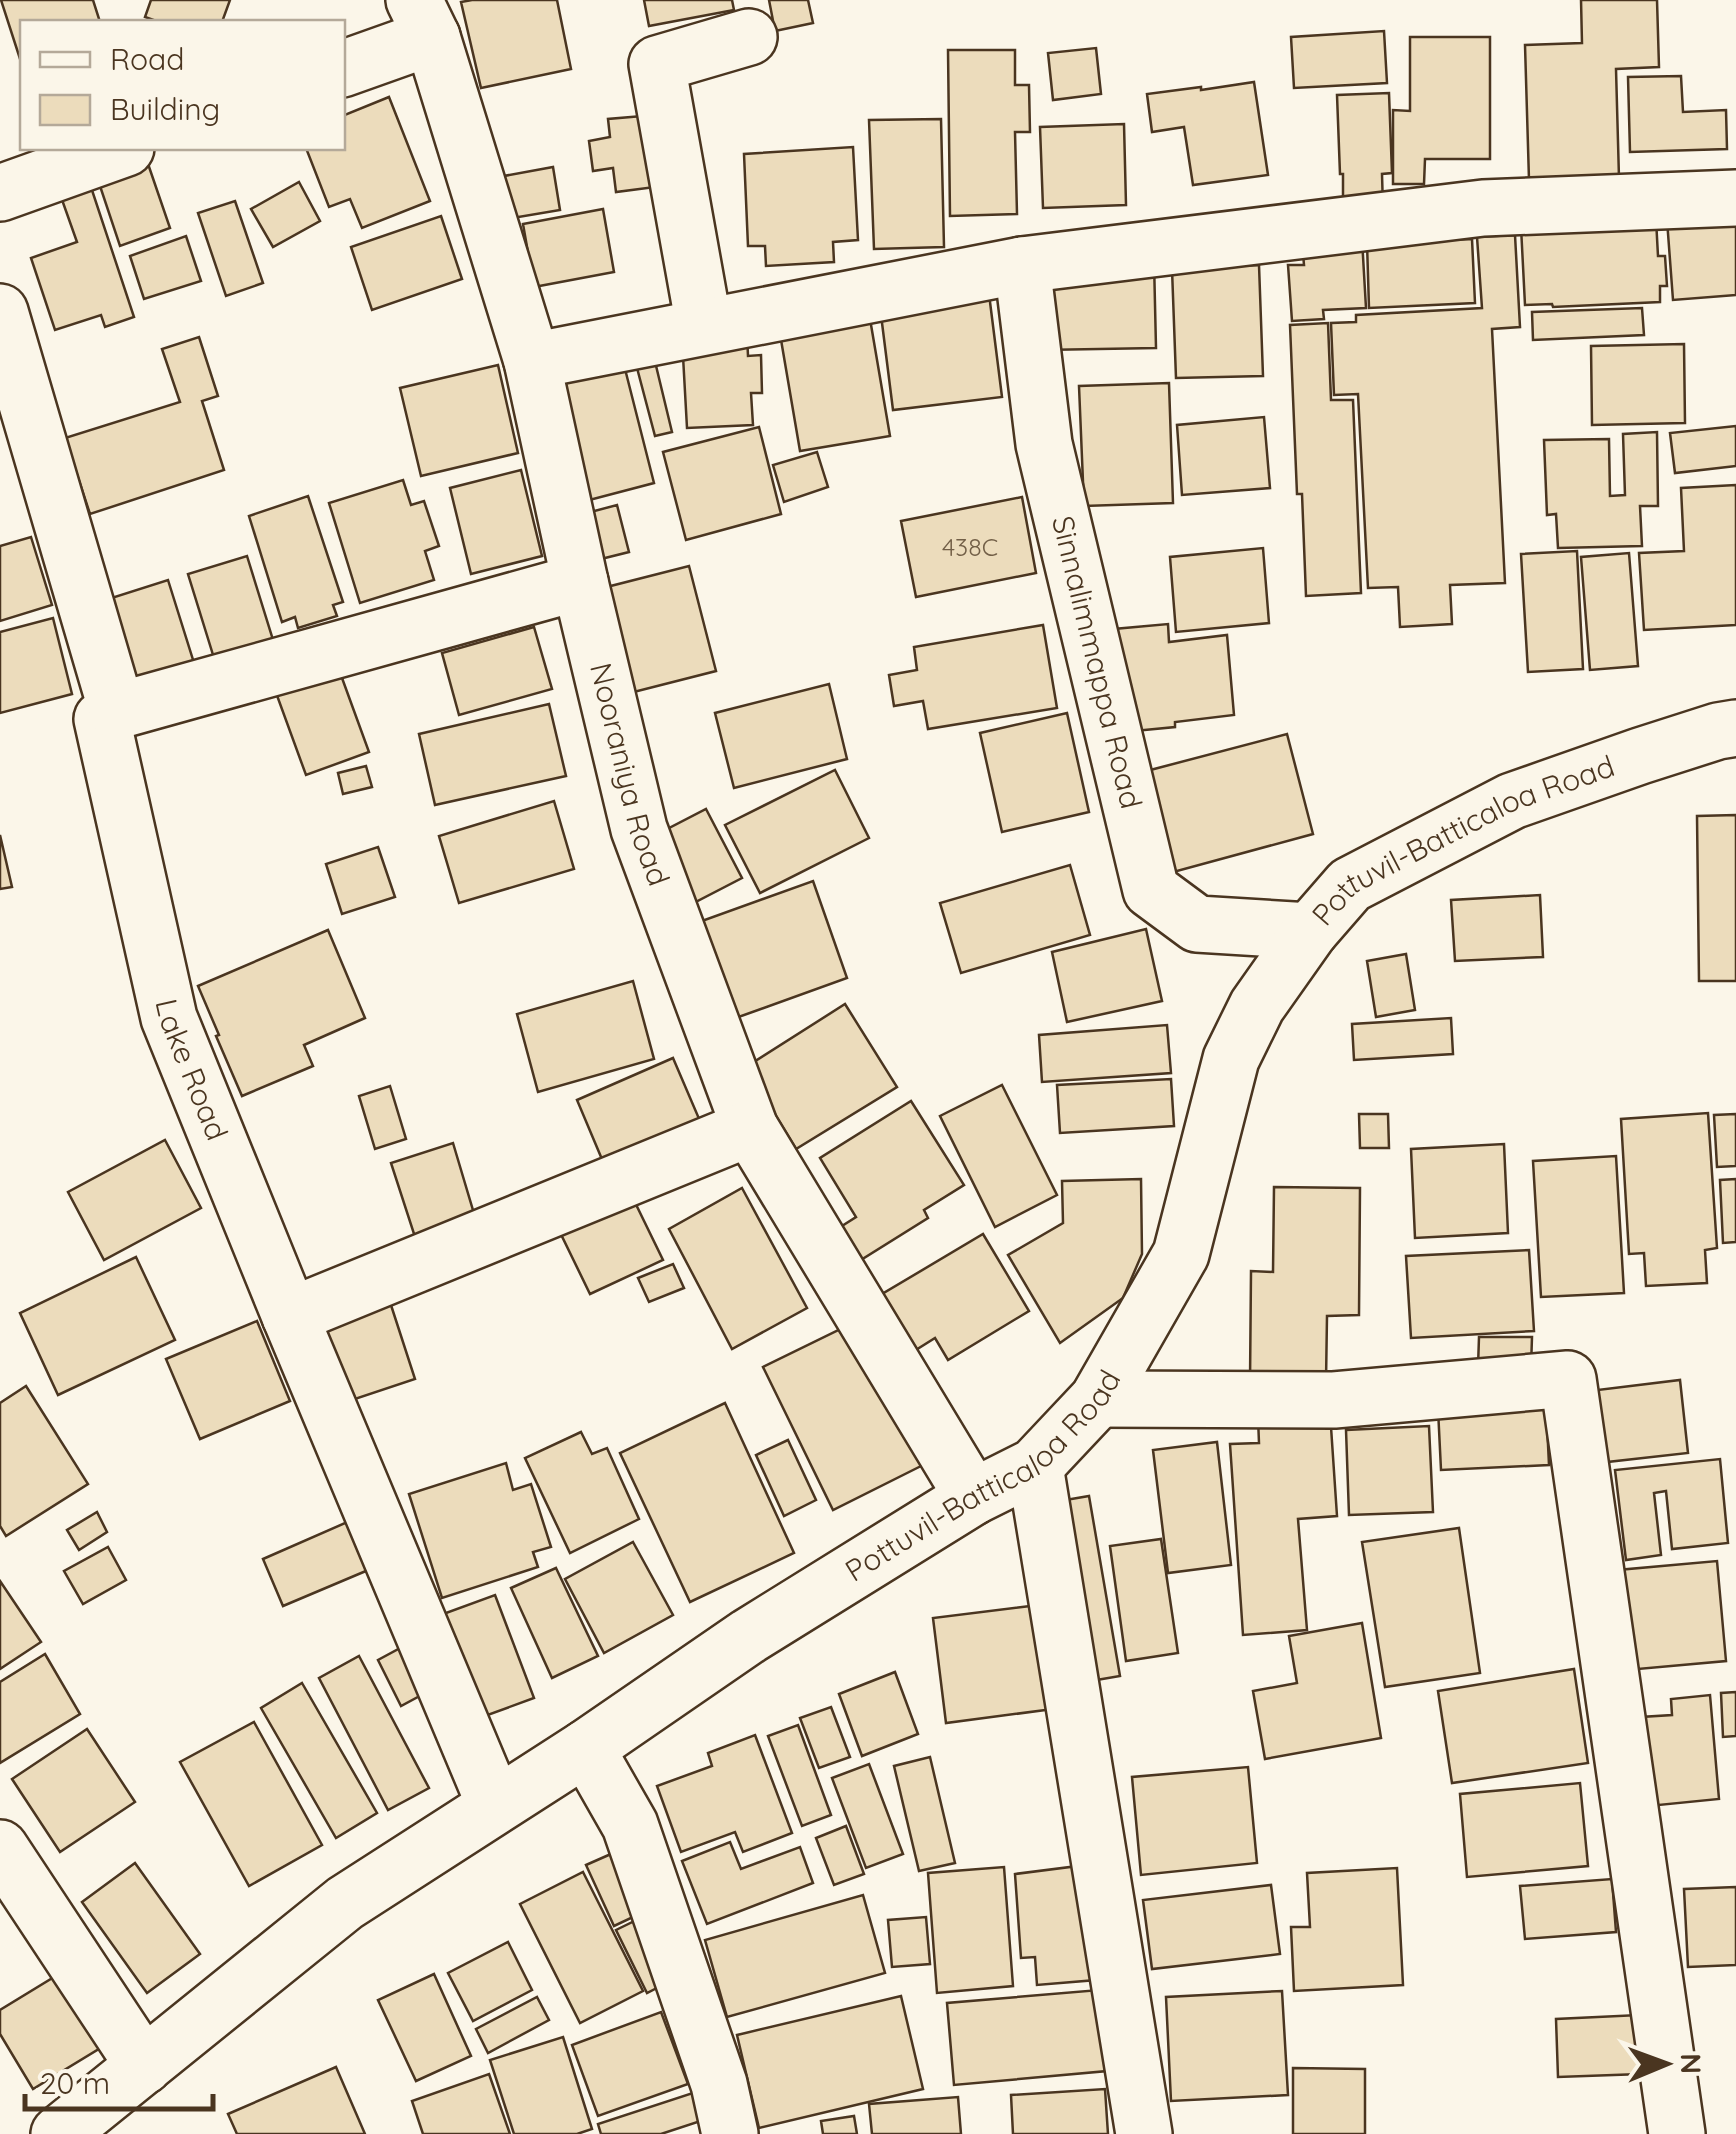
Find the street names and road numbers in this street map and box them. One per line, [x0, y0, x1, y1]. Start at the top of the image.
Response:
street label: Sinnalimmappa Road [1044, 512, 1151, 812]
street label: Nooraniya Road [582, 659, 678, 891]
street label: Pottuvil-Batticaloa Road [1303, 747, 1619, 933]
street label: Lake Road [147, 995, 237, 1146]
street label: Pottuvil-Batticaloa Road [838, 1363, 1129, 1590]

